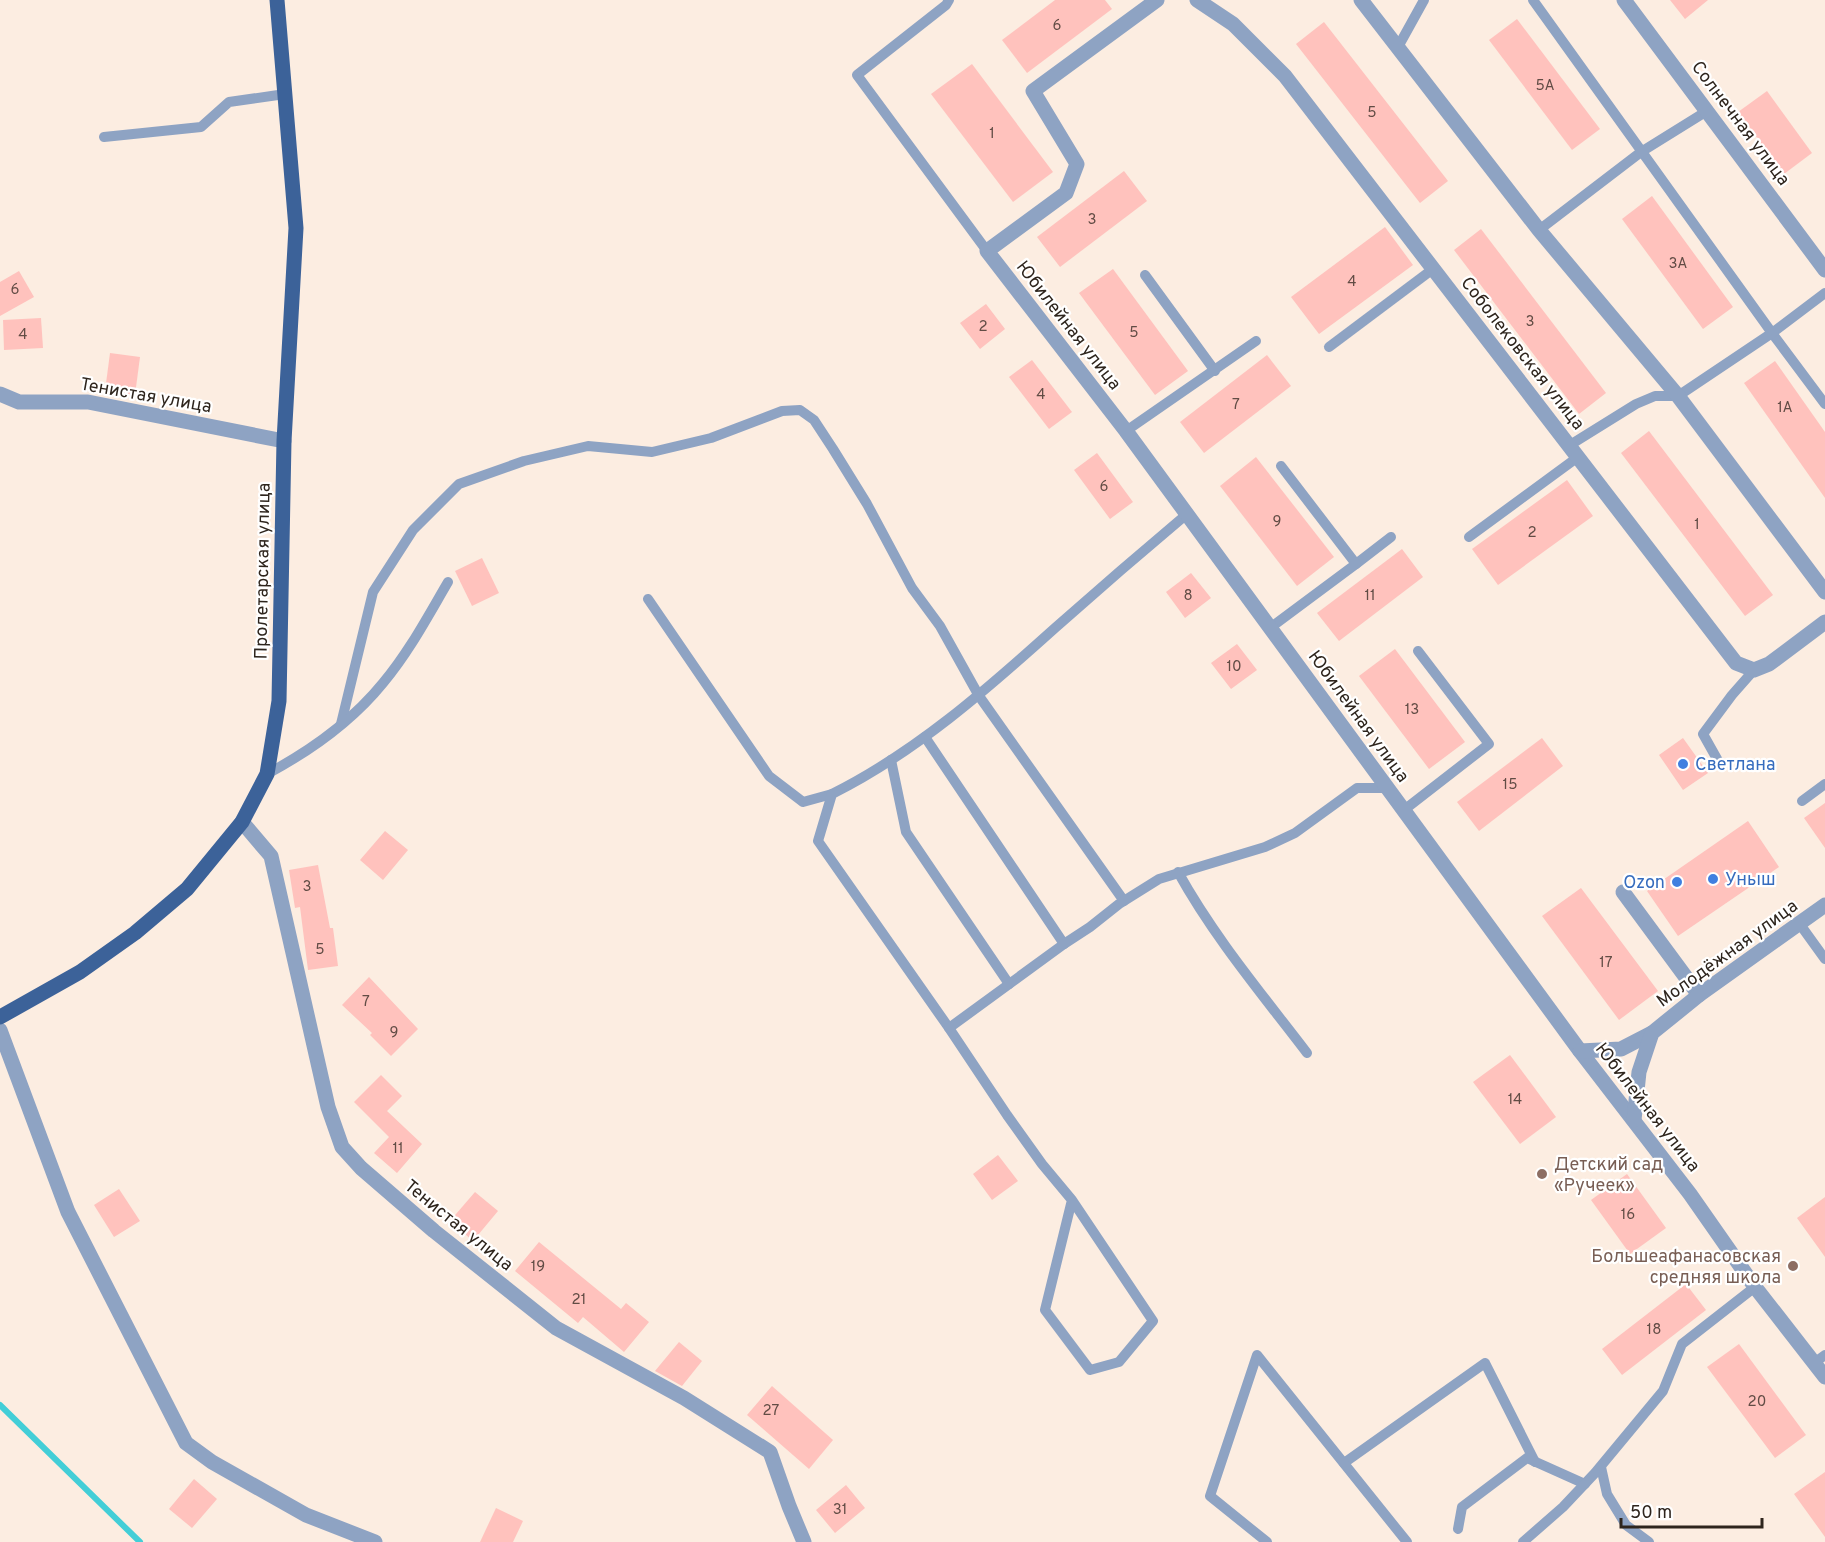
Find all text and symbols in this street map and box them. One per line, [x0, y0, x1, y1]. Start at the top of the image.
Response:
house number: 6 [1053, 17, 1062, 36]
street label: Солнечная улица [1685, 57, 1794, 191]
house number: 5А [1535, 77, 1555, 96]
house number: 5 [1367, 104, 1377, 123]
house number: 1 [989, 125, 995, 144]
house number: 3 [1087, 211, 1097, 230]
house number: 3А [1668, 255, 1688, 274]
street label: Юбилейная улица [1010, 257, 1125, 395]
house number: 4 [1347, 273, 1357, 292]
street label: Соболековская улица [1455, 273, 1589, 435]
house number: 6 [11, 281, 20, 300]
house number: 3 [1525, 313, 1535, 332]
house number: 2 [978, 318, 988, 337]
house number: 5 [1129, 324, 1139, 343]
house number: 4 [18, 326, 28, 345]
street label: Тенистая улица [78, 374, 213, 419]
house number: 4 [1036, 386, 1046, 405]
house number: 7 [1232, 396, 1240, 415]
house number: 1А [1777, 399, 1793, 418]
house number: 6 [1100, 478, 1109, 497]
street label: Пролетарская улица [250, 482, 277, 660]
house number: 9 [1273, 513, 1281, 532]
house number: 1 [1694, 516, 1700, 535]
house number: 2 [1527, 524, 1537, 543]
house number: 8 [1183, 587, 1193, 606]
house number: 11 [1364, 587, 1376, 606]
street label: Юбилейная улица [1302, 646, 1413, 787]
house number: 10 [1226, 658, 1242, 677]
house number: 13 [1405, 701, 1419, 720]
place label: Светлана [1695, 754, 1775, 777]
marker: Светлана [1676, 757, 1690, 771]
house number: 15 [1503, 776, 1517, 795]
place label: Уныш [1725, 869, 1776, 892]
place label: Ozon [1623, 872, 1665, 895]
marker: Уныш [1706, 872, 1720, 886]
marker: Ozon [1670, 875, 1684, 889]
house number: 3 [302, 878, 312, 897]
street label: Молодёжная улица [1653, 895, 1803, 1013]
house number: 5 [315, 941, 325, 960]
house number: 17 [1599, 954, 1613, 973]
house number: 7 [362, 993, 370, 1012]
house number: 9 [390, 1024, 398, 1043]
street label: Юбилейная улица [1589, 1039, 1704, 1177]
house number: 14 [1508, 1091, 1522, 1110]
house number: 11 [392, 1140, 404, 1159]
place label: Детский сад «Ручеек» [1554, 1154, 1663, 1198]
marker: Детский сад «Ручеек» [1535, 1167, 1549, 1181]
street label: Тенистая улица [399, 1175, 517, 1277]
house number: 16 [1621, 1206, 1635, 1225]
place label: Большеафанасовская средняя школа [1591, 1246, 1781, 1290]
house number: 19 [531, 1258, 545, 1277]
marker: Большеафанасовская средняя школа [1786, 1259, 1800, 1273]
house number: 21 [572, 1291, 586, 1310]
house number: 18 [1647, 1321, 1661, 1340]
house number: 20 [1748, 1393, 1766, 1412]
house number: 27 [763, 1402, 780, 1421]
scale bar [1621, 1491, 1762, 1529]
house number: 31 [833, 1501, 847, 1520]
text: 50 m [1630, 1502, 1672, 1525]

